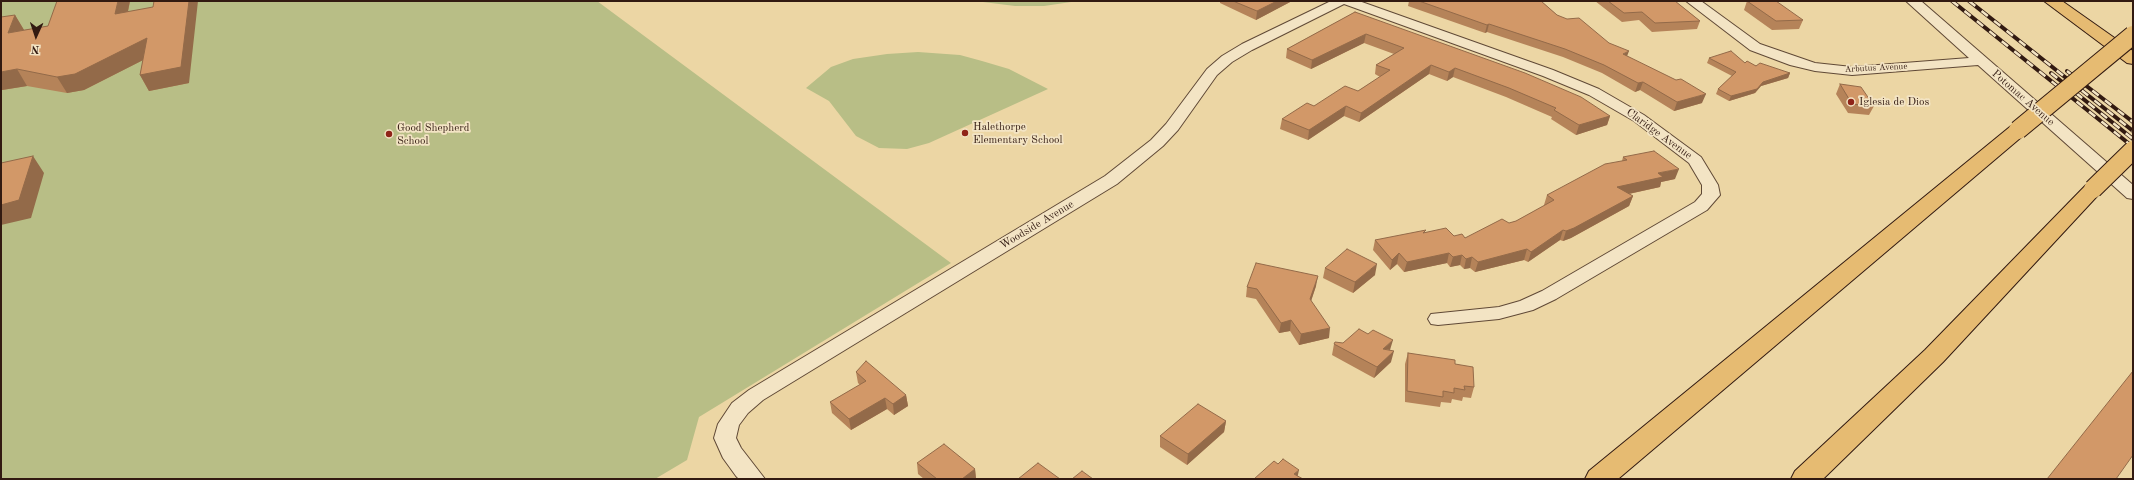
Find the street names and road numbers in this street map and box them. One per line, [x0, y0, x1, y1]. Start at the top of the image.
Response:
street label: Arbutus Avenue [1844, 61, 1908, 75]
street label: Potomac Avenue [1989, 67, 2057, 129]
street label: Claridge Avenue [1624, 106, 1694, 162]
street label: Woodside Avenue [998, 198, 1076, 252]

